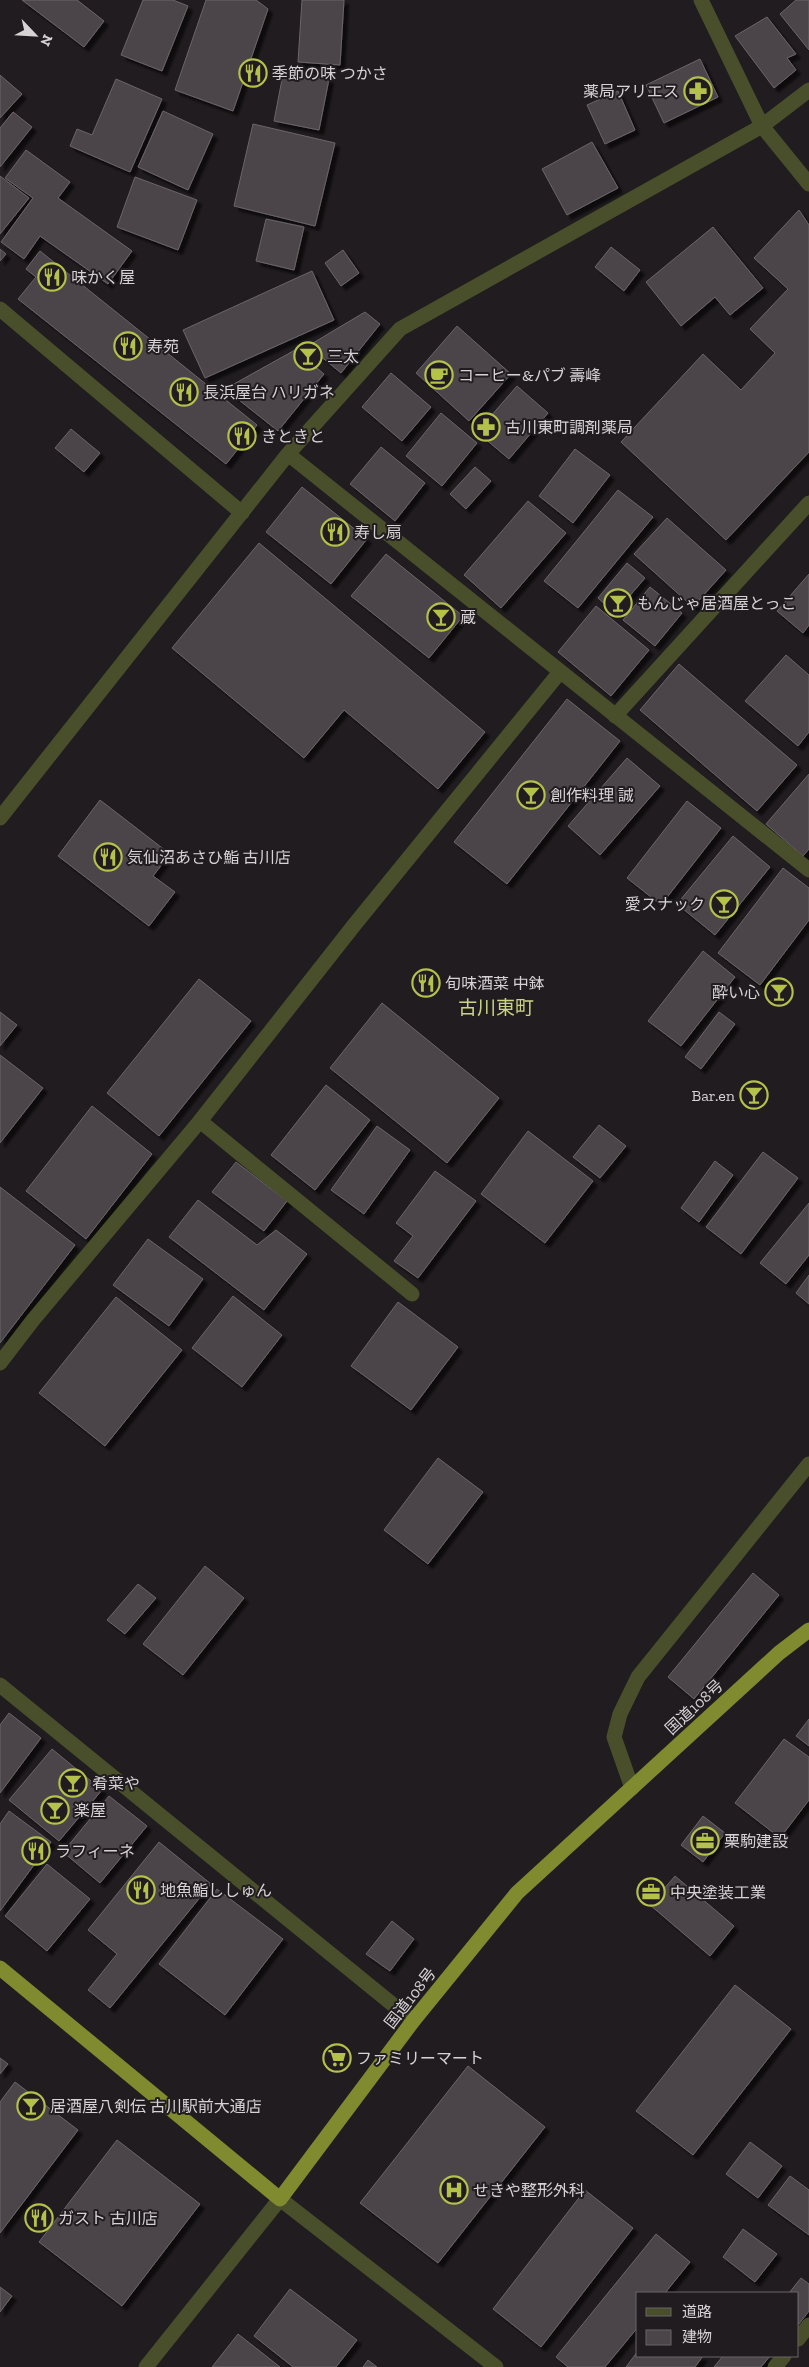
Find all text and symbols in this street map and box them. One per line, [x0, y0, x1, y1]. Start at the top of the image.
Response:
north arrow [10, 10, 60, 60]
text: N [36, 32, 56, 49]
restaurant icon: 季節の味 つかさ [238, 58, 268, 88]
place label: 季節の味 つかさ [272, 64, 388, 83]
pharmacy icon: 薬局アリエス [683, 76, 713, 106]
place label: 薬局アリエス [583, 82, 679, 101]
restaurant icon: 味かく屋 [37, 262, 67, 292]
place label: 味かく屋 [71, 268, 135, 287]
restaurant icon: 寿苑 [113, 331, 143, 361]
place label: 寿苑 [147, 337, 179, 356]
bar icon: 三太 [293, 341, 323, 371]
place label: 三太 [327, 347, 359, 366]
cafe icon: コーヒー&パブ 壽峰 [424, 360, 454, 390]
place label: コーヒー&パブ 壽峰 [458, 366, 601, 385]
restaurant icon: 長浜屋台 ハリガネ [169, 377, 199, 407]
place label: 長浜屋台 ハリガネ [203, 383, 335, 402]
pharmacy icon: 古川東町調剤薬局 [471, 412, 501, 442]
place label: 古川東町調剤薬局 [505, 418, 633, 437]
restaurant icon: きときと [227, 421, 257, 451]
place label: きときと [261, 427, 325, 446]
restaurant icon: 寿し扇 [320, 517, 350, 547]
place label: 寿し扇 [354, 523, 402, 542]
bar icon: もんじゃ居酒屋とっこ [603, 588, 633, 618]
place label: もんじゃ居酒屋とっこ [637, 594, 797, 613]
bar icon: 蔵 [426, 602, 456, 632]
place label: 蔵 [460, 608, 476, 627]
bar icon: 創作料理 誠 [516, 780, 546, 810]
place label: 創作料理 誠 [550, 786, 634, 805]
restaurant icon: 気仙沼あさひ鮨 古川店 [93, 842, 123, 872]
place label: 気仙沼あさひ鮨 古川店 [127, 848, 291, 867]
bar icon: 愛スナック [709, 889, 739, 919]
place label: 愛スナック [625, 895, 705, 914]
restaurant icon: 旬味酒菜 中鉢 [411, 968, 441, 998]
place label: 旬味酒菜 中鉢 [445, 974, 545, 993]
bar icon: 酔い心 [764, 977, 794, 1007]
place label: 酔い心 [712, 983, 760, 1002]
district label: 古川東町 [458, 996, 534, 1019]
bar icon: Bar.en [739, 1080, 769, 1110]
place label: Bar.en [691, 1086, 736, 1105]
street label: 国道108号 [661, 1676, 727, 1738]
bar icon: 肴菜や [58, 1768, 88, 1798]
place label: 肴菜や [92, 1774, 140, 1793]
bar icon: 楽屋 [40, 1795, 70, 1825]
place label: 楽屋 [74, 1801, 106, 1820]
office icon: 栗駒建設 [690, 1826, 720, 1856]
place label: 栗駒建設 [724, 1832, 788, 1851]
restaurant icon: ラフィーネ [21, 1836, 51, 1866]
place label: ラフィーネ [55, 1842, 135, 1861]
restaurant icon: 地魚鮨ししゅん [126, 1875, 156, 1905]
office icon: 中央塗装工業 [636, 1877, 666, 1907]
place label: 地魚鮨ししゅん [160, 1881, 272, 1900]
place label: 中央塗装工業 [670, 1883, 766, 1902]
street label: 国道108号 [380, 1964, 440, 2032]
supermarket icon: ファミリーマート [322, 2043, 352, 2073]
place label: ファミリーマート [356, 2049, 484, 2068]
bar icon: 居酒屋八剣伝 古川駅前大通店 [16, 2091, 46, 2121]
place label: 居酒屋八剣伝 古川駅前大通店 [50, 2097, 262, 2116]
hospital icon: せきや整形外科 [439, 2175, 469, 2205]
place label: せきや整形外科 [473, 2181, 585, 2200]
restaurant icon: ガスト 古川店 [24, 2203, 54, 2233]
place label: ガスト 古川店 [58, 2209, 158, 2228]
legend [636, 2292, 799, 2357]
text: 道路 [682, 2303, 712, 2321]
text: 建物 [682, 2328, 712, 2346]

